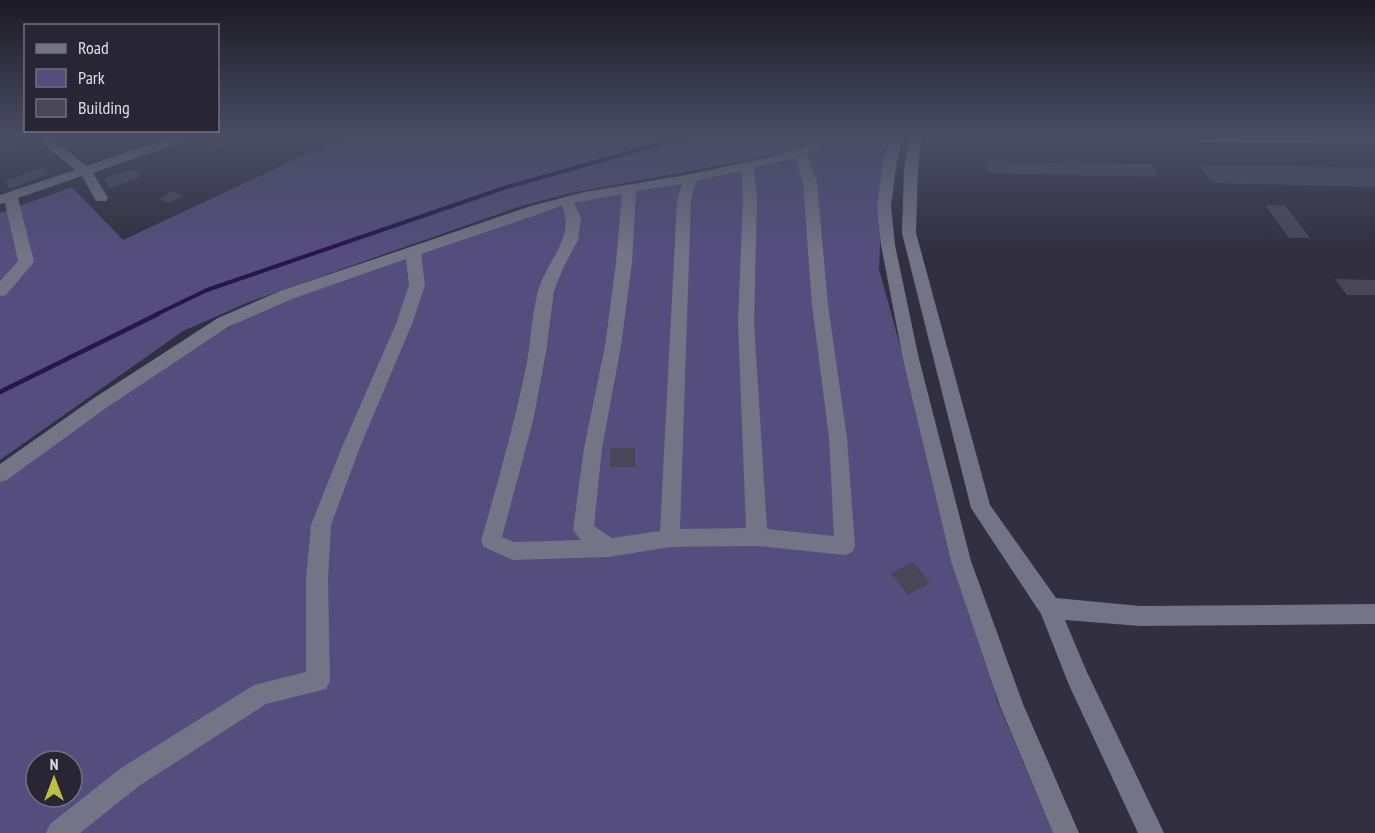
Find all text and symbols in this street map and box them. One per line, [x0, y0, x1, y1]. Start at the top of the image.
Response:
legend [24, 24, 219, 132]
text: Road [78, 36, 109, 59]
text: Park [78, 66, 105, 89]
text: Building [78, 96, 130, 119]
north arrow [24, 749, 84, 809]
text: N [50, 754, 58, 774]

